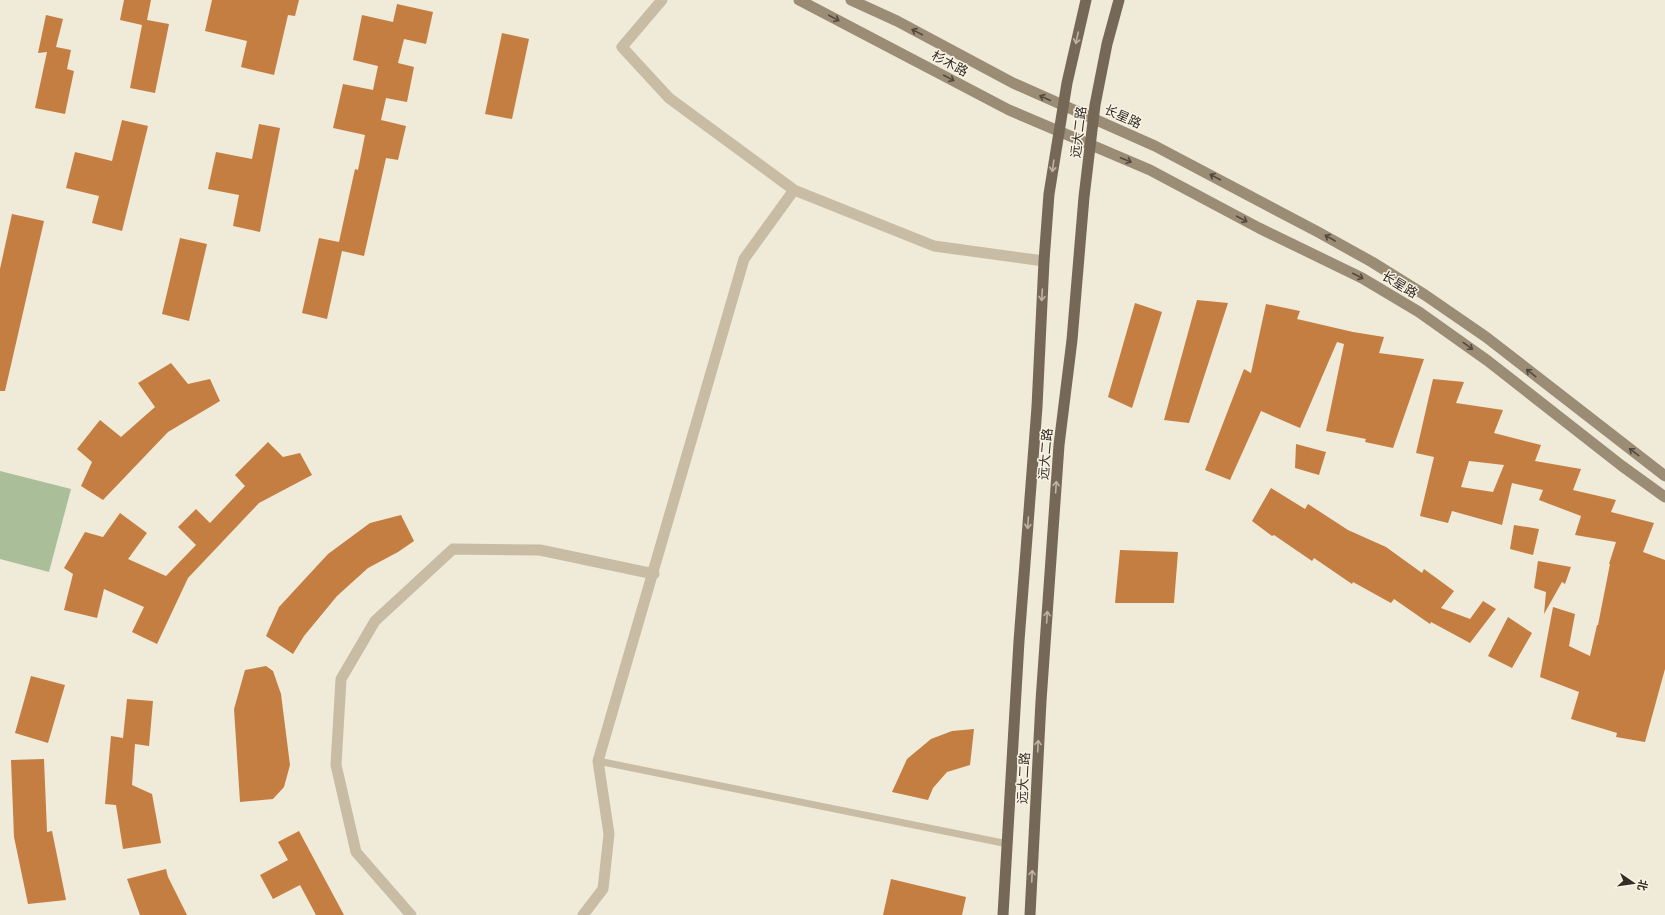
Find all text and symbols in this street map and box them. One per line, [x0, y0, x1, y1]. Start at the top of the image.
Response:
one-way arrow [827, 15, 839, 22]
one-way arrow [911, 28, 923, 35]
one-way arrow [1073, 31, 1081, 44]
street label: 杉木路 [929, 47, 971, 80]
one-way arrow [943, 75, 955, 82]
one-way arrow [1039, 93, 1051, 101]
street label: 长星路 [1102, 101, 1144, 132]
street label: 远大二路 [1067, 105, 1090, 159]
one-way arrow [1120, 157, 1132, 164]
one-way arrow [1049, 159, 1057, 172]
one-way arrow [1209, 173, 1221, 181]
one-way arrow [1236, 215, 1248, 223]
one-way arrow [1324, 234, 1336, 242]
street label: 长星路 [1379, 267, 1421, 302]
one-way arrow [1352, 273, 1364, 281]
one-way arrow [1038, 288, 1046, 301]
one-way arrow [1462, 342, 1473, 350]
one-way arrow [1525, 368, 1536, 377]
street label: 远大二路 [1035, 427, 1056, 481]
one-way arrow [1628, 448, 1639, 457]
one-way arrow [1053, 481, 1060, 494]
one-way arrow [1024, 516, 1032, 529]
one-way arrow [1043, 610, 1050, 623]
one-way arrow [1035, 740, 1042, 753]
street label: 远大二路 [1014, 752, 1033, 804]
north arrow [1613, 863, 1653, 903]
one-way arrow [1028, 870, 1035, 883]
text: 北 [1635, 878, 1651, 892]

